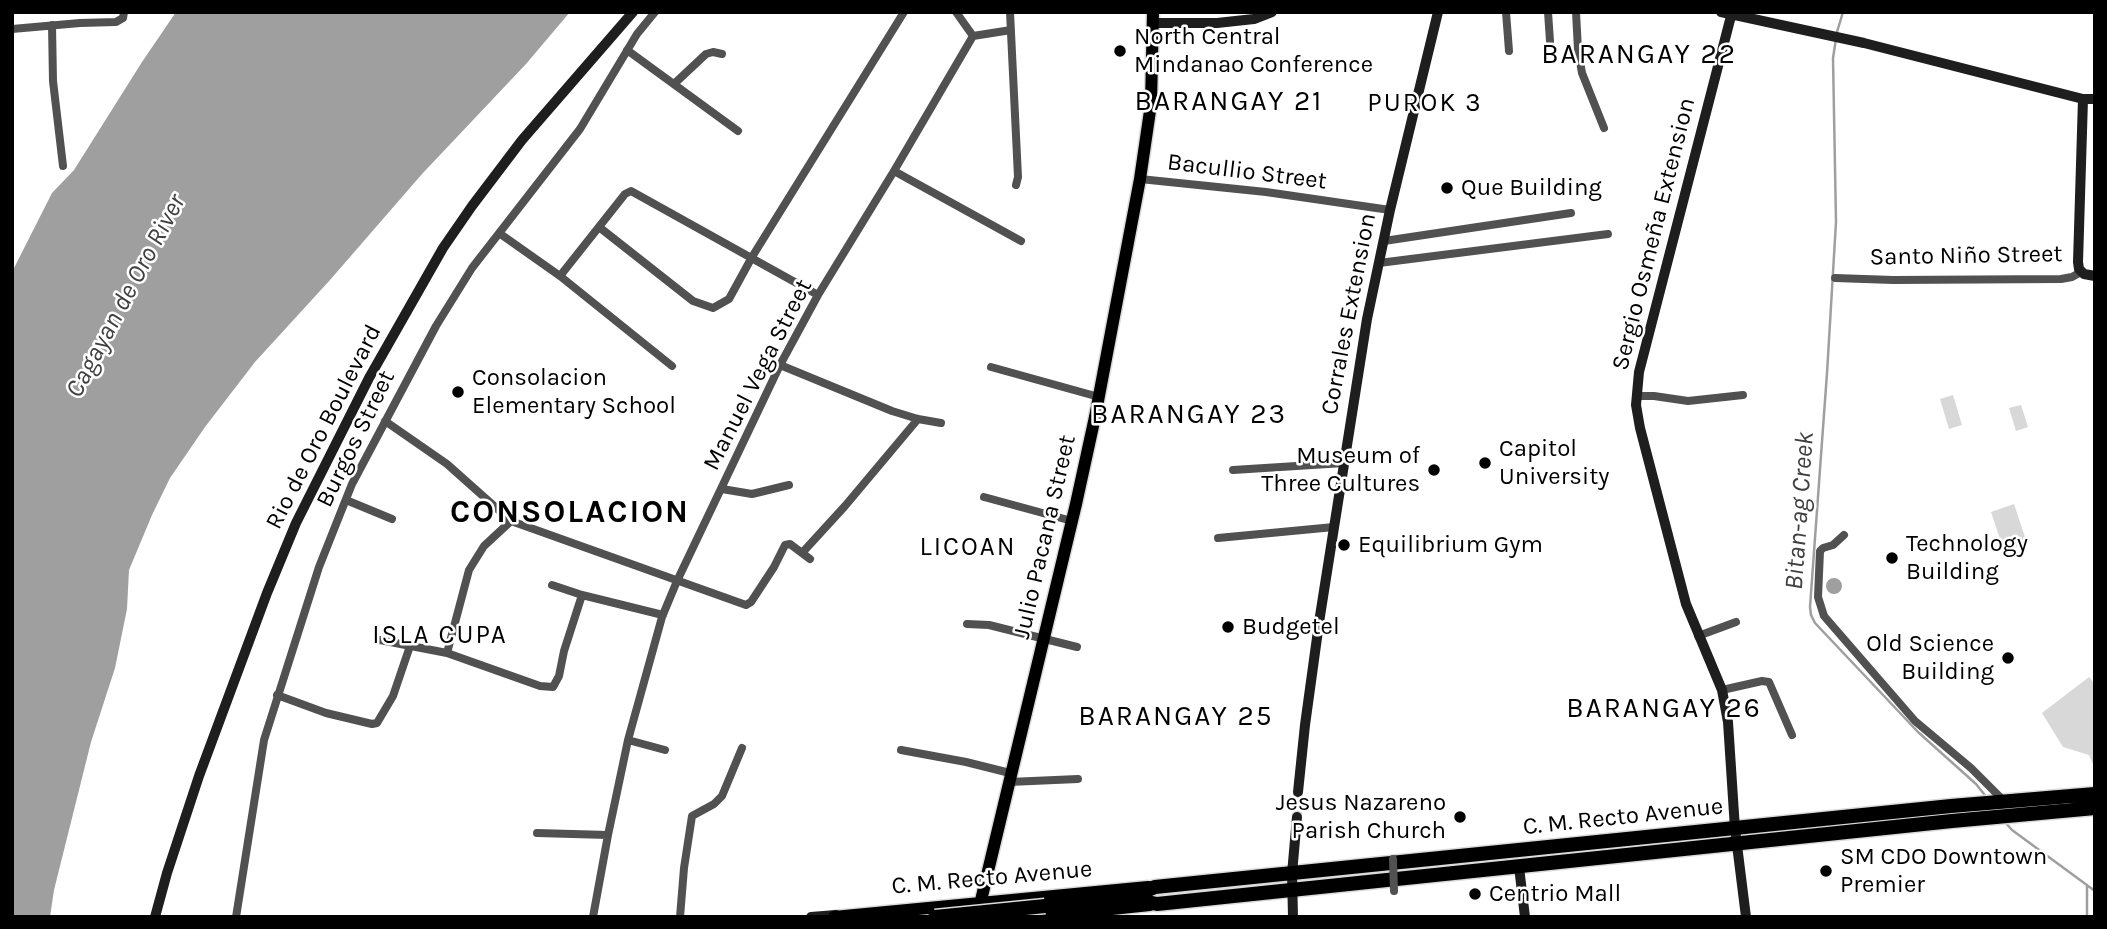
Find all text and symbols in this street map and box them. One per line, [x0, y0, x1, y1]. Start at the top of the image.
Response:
place label: North Central Mindanao Conference [1134, 23, 1373, 79]
district label: BARANGAY 22 [1543, 38, 1735, 72]
marker: North Central Mindanao Conference [1112, 43, 1128, 59]
district label: BARANGAY 21 [1136, 85, 1322, 119]
district label: PUROK 3 [1368, 88, 1482, 120]
street label: Sergio Osmeña Extension [1606, 95, 1702, 373]
street label: Bacullio Street [1166, 148, 1328, 196]
place label: Que Building [1461, 174, 1602, 202]
marker: Que Building [1439, 180, 1455, 196]
water label: Cagayan de Oro River [59, 189, 193, 403]
street label: Corrales Extension [1315, 211, 1383, 417]
street label: Santo Niño Street [1869, 240, 2063, 272]
street label: Manuel Vega Street [697, 275, 819, 475]
street label: Rio de Oro Boulevard [260, 320, 388, 534]
place label: Consolacion Elementary School [472, 364, 676, 420]
street label: Burgos Street [310, 366, 402, 512]
marker: Consolacion Elementary School [450, 384, 466, 400]
district label: BARANGAY 23 [1092, 398, 1286, 432]
water label: Bitan-ag Creek [1779, 431, 1821, 591]
street label: Julio Pacana Street [1008, 432, 1082, 642]
place label: Capitol University [1499, 435, 1609, 491]
place label: Museum of Three Cultures [1261, 442, 1420, 498]
marker: Capitol University [1477, 455, 1493, 471]
marker: Museum of Three Cultures [1426, 462, 1442, 478]
district label: CONSOLACION [451, 494, 689, 532]
place label: Technology Building [1906, 530, 2028, 586]
place label: Equilibrium Gym [1358, 531, 1543, 559]
district label: LICOAN [920, 532, 1016, 564]
marker: Equilibrium Gym [1336, 537, 1352, 553]
marker: Technology Building [1884, 550, 1900, 566]
place label: Budgetel [1242, 613, 1340, 641]
marker: Budgetel [1220, 619, 1236, 635]
district label: ISLA CUPA [373, 620, 507, 652]
place label: Old Science Building [1866, 630, 1994, 686]
marker: Old Science Building [2000, 650, 2016, 666]
district label: BARANGAY 26 [1568, 692, 1760, 726]
district label: BARANGAY 25 [1080, 700, 1272, 734]
place label: Jesus Nazareno Parish Church [1276, 789, 1446, 845]
street label: C. M. Recto Avenue [1521, 792, 1725, 842]
marker: Jesus Nazareno Parish Church [1452, 809, 1468, 825]
place label: SM CDO Downtown Premier [1840, 843, 2047, 899]
street label: C. M. Recto Avenue [891, 855, 1093, 901]
marker: SM CDO Downtown Premier [1818, 863, 1834, 879]
place label: Centrio Mall [1489, 880, 1621, 908]
marker: Centrio Mall [1467, 886, 1483, 902]

